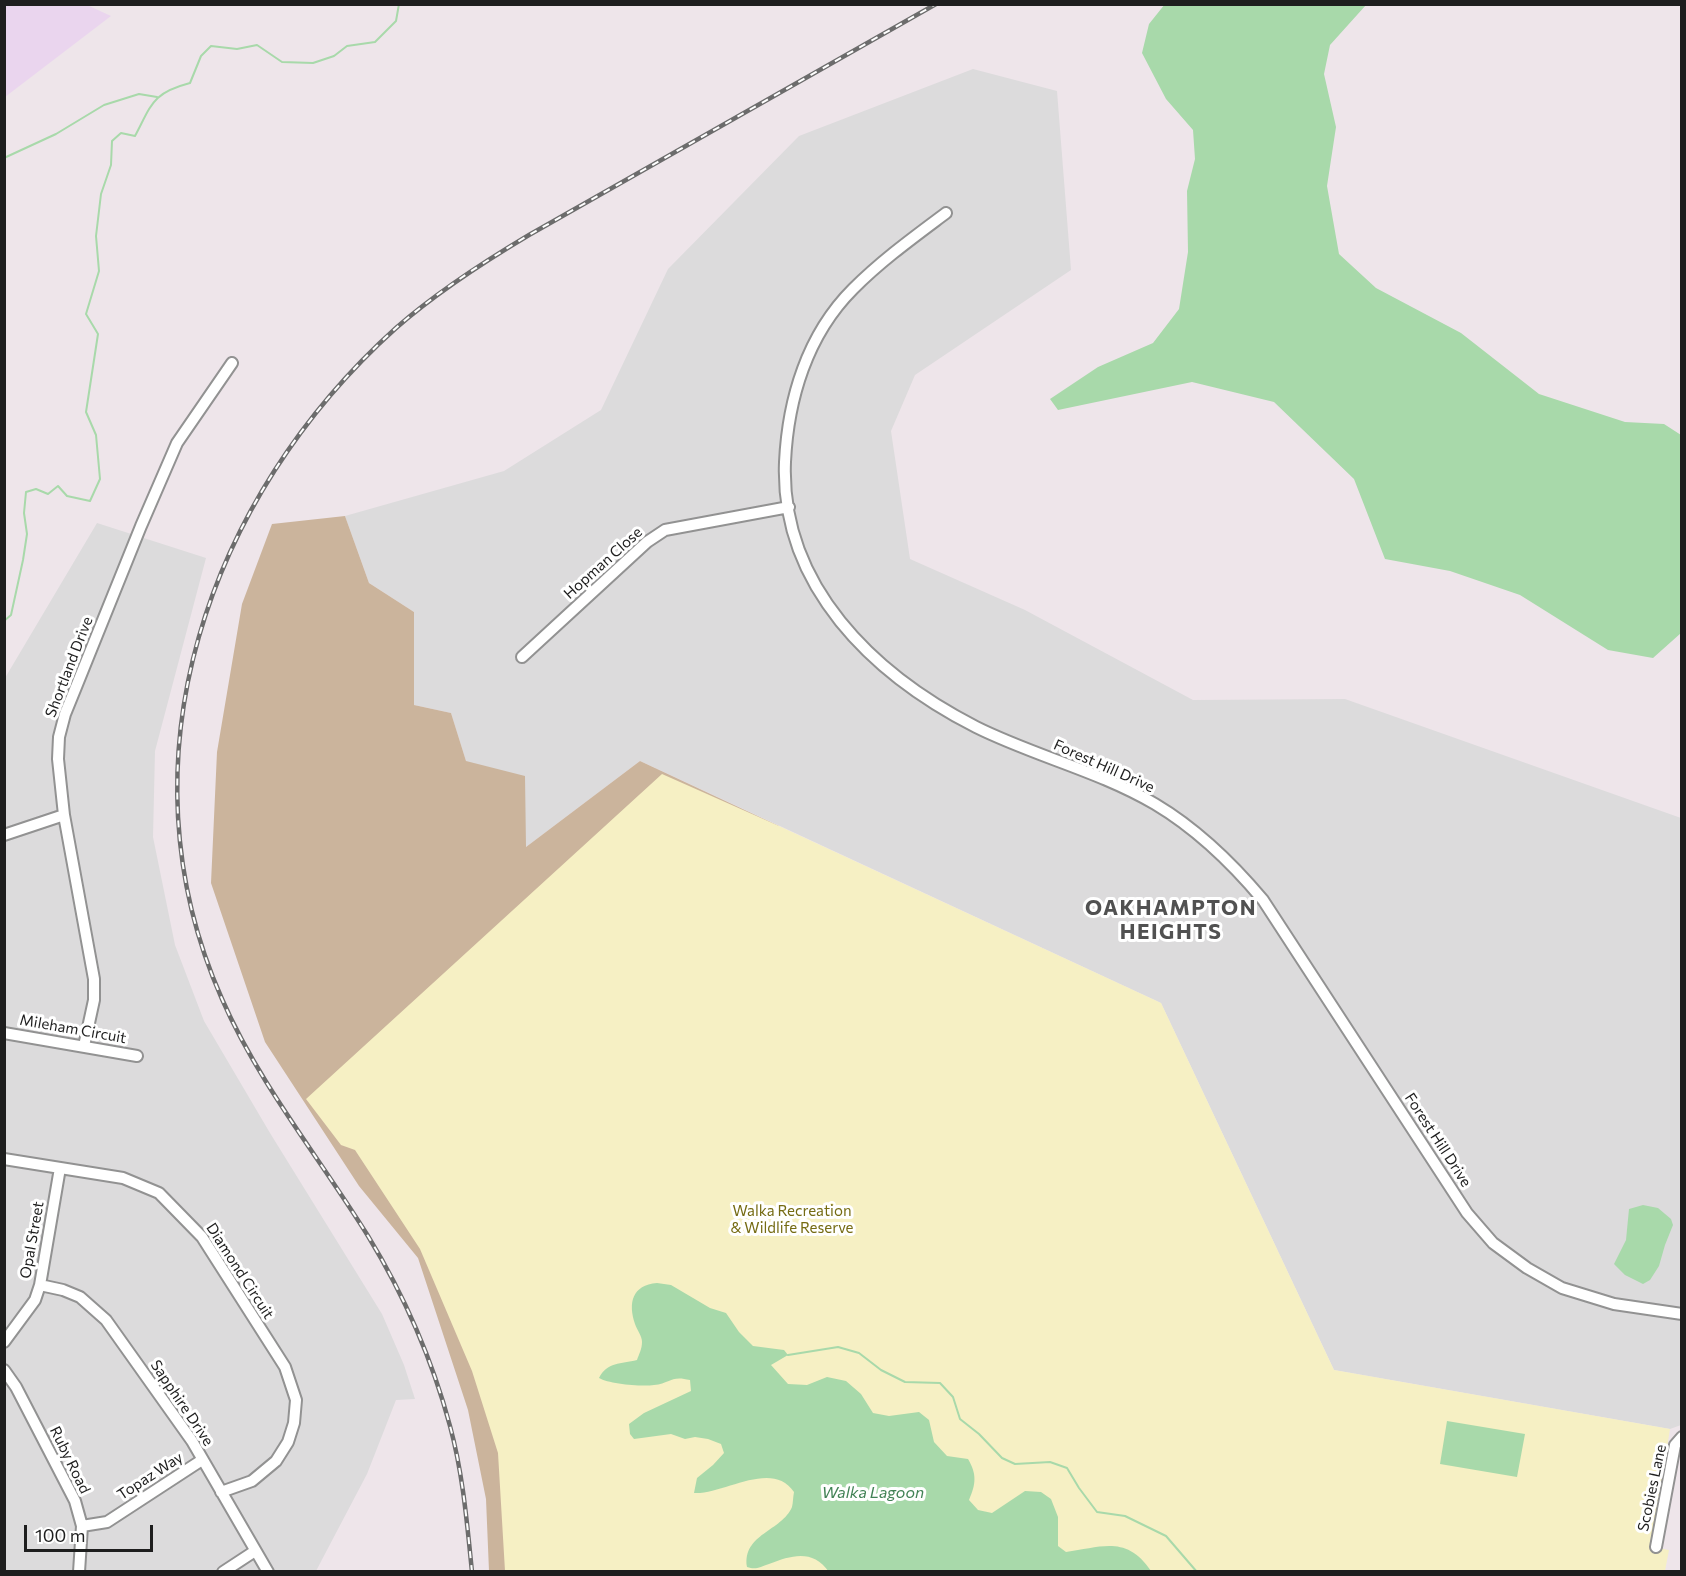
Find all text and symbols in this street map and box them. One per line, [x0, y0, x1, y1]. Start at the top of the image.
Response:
street label: Hopman Close [560, 523, 646, 603]
street label: Shortland Drive [42, 614, 96, 720]
street label: Forest Hill Drive [1051, 736, 1157, 796]
district label: OAKHAMPTON HEIGHTS [1085, 895, 1257, 945]
street label: Mileham Circuit [18, 1011, 128, 1047]
street label: Forest Hill Drive [1401, 1090, 1475, 1190]
street label: Opal Street [16, 1200, 48, 1280]
park label: Walka Recreation & Wildlife Reserve [730, 1202, 854, 1237]
street label: Diamond Circuit [202, 1220, 278, 1322]
street label: Sapphire Drive [147, 1357, 217, 1449]
street label: Ruby Road [46, 1423, 94, 1497]
street label: Scobies Lane [1634, 1443, 1670, 1533]
street label: Topaz Way [114, 1448, 186, 1504]
water label: Walka Lagoon [822, 1483, 924, 1503]
scale bar [27, 1513, 156, 1551]
text: 100 m [35, 1524, 85, 1546]

